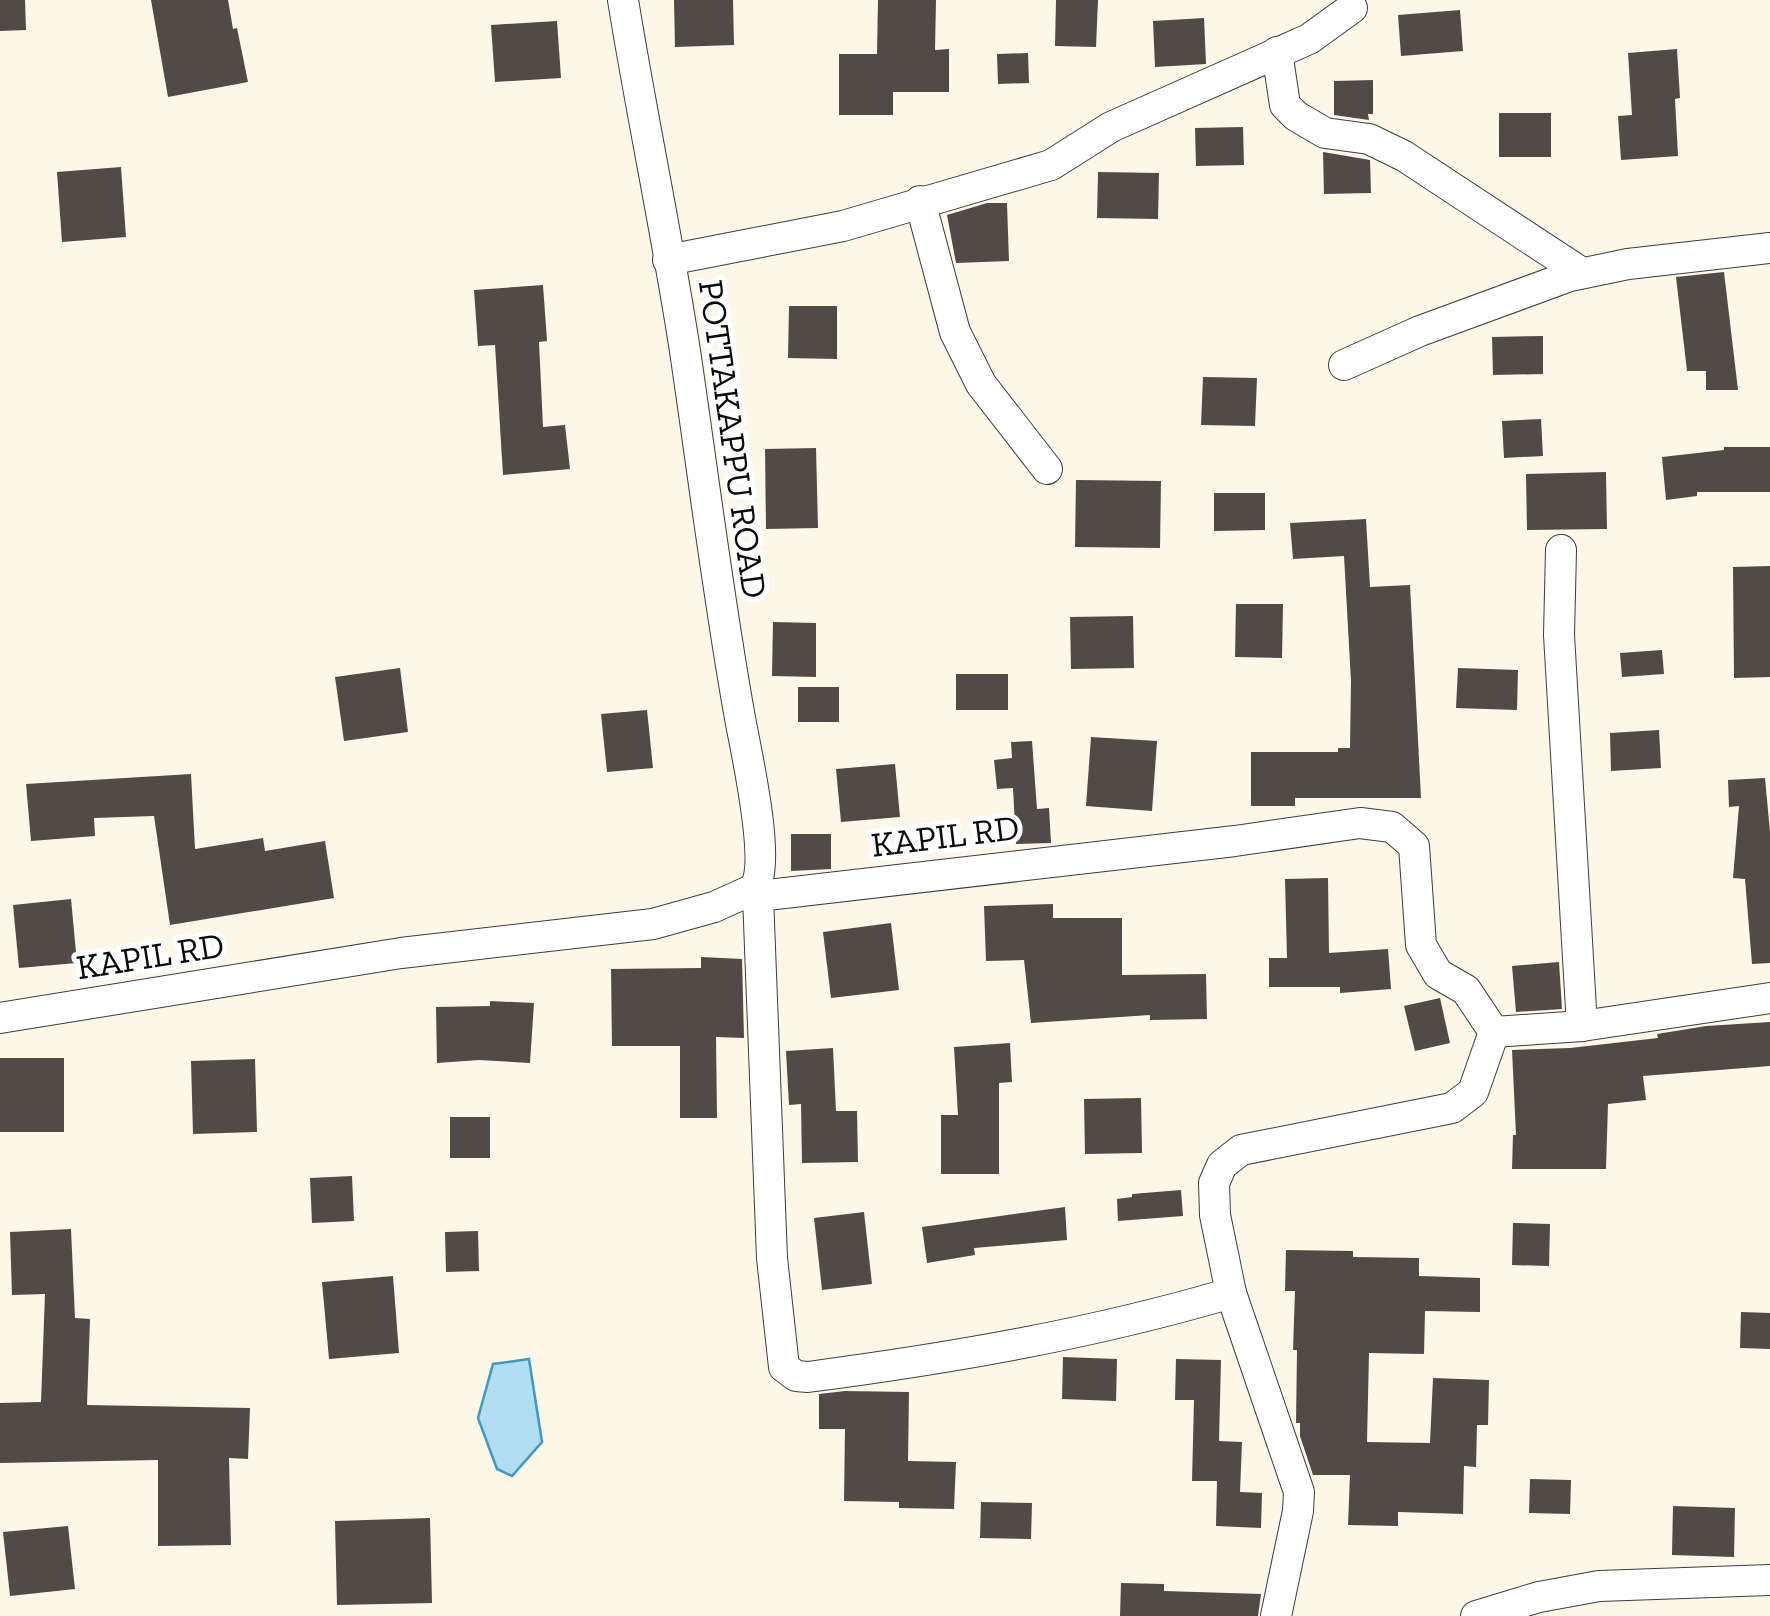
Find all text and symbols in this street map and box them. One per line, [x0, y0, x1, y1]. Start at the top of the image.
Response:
street label: POTTAKAPPU ROAD [690, 277, 776, 601]
street label: KAPIL RD [869, 806, 1021, 866]
street label: KAPIL RD [73, 924, 227, 988]

